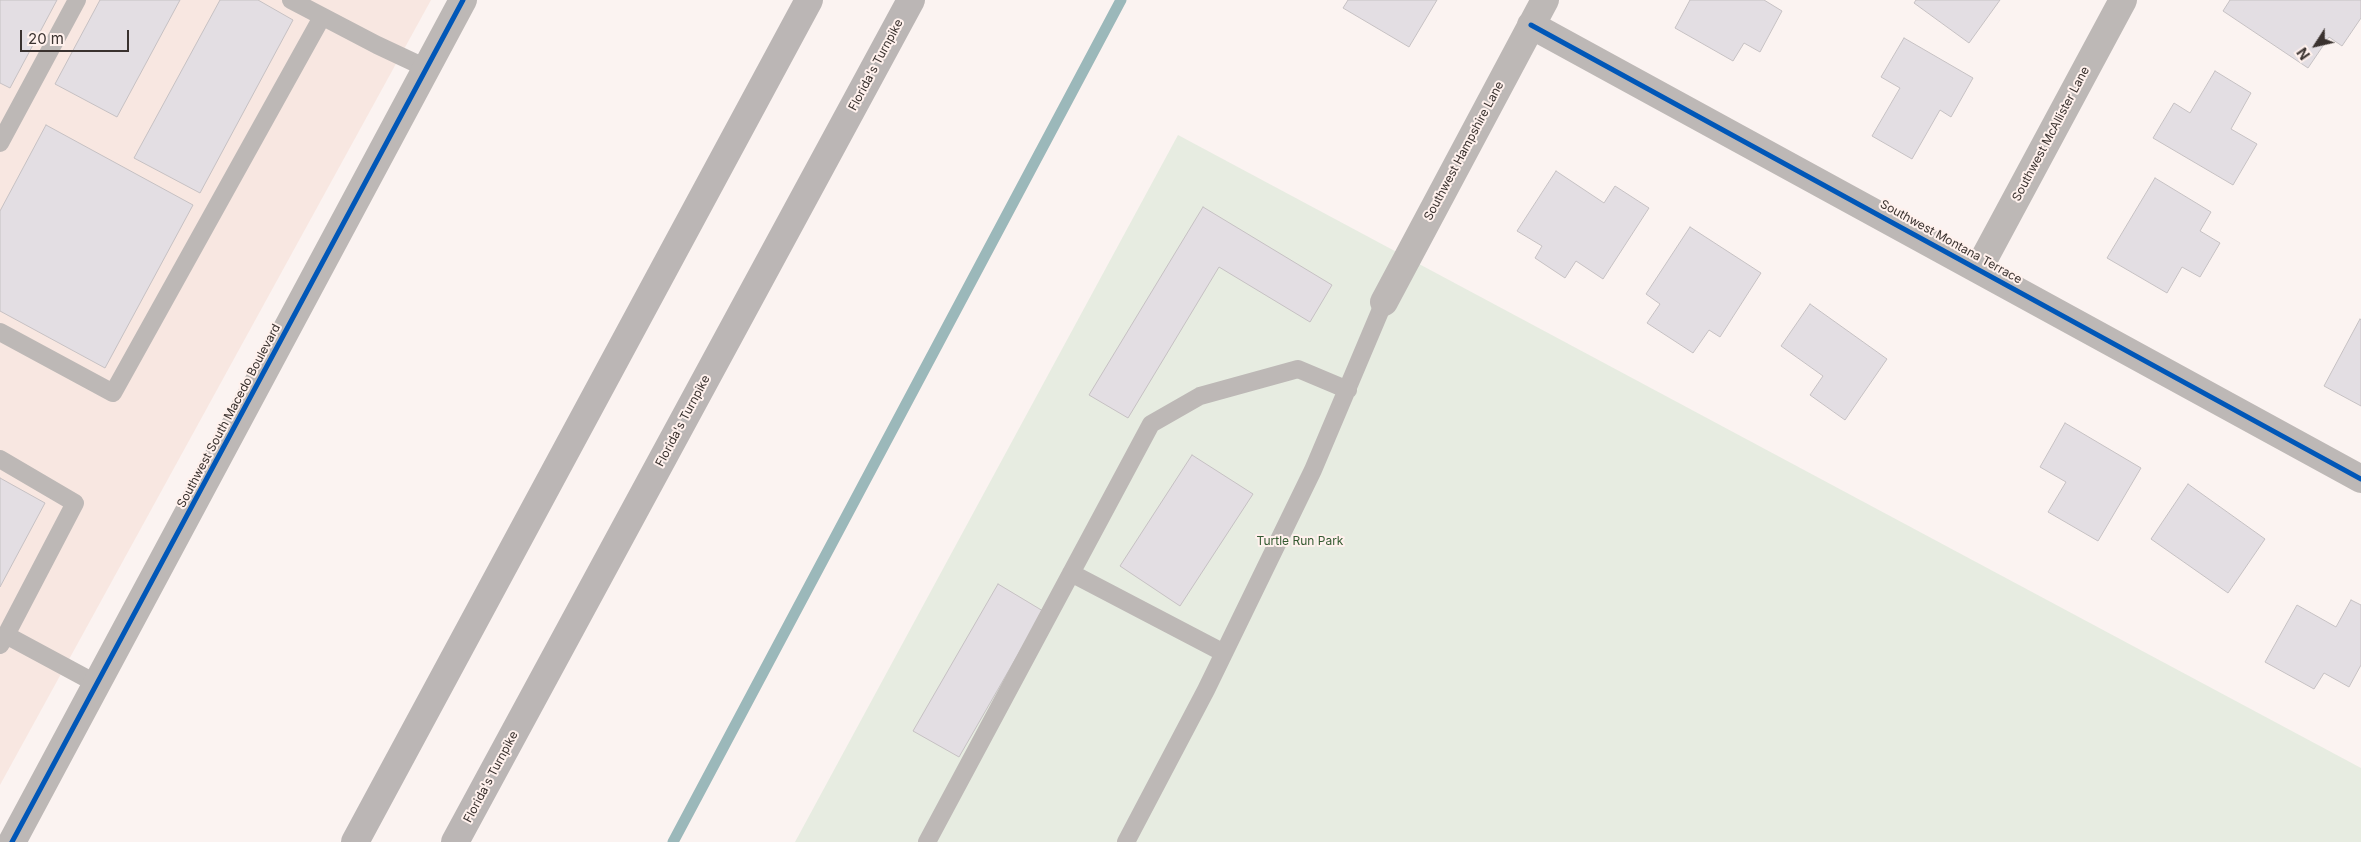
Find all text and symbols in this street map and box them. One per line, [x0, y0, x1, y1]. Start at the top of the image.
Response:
street label: Florida's Turnpike [846, 17, 906, 113]
scale bar [22, 20, 131, 52]
north arrow [2291, 20, 2341, 70]
text: 20 m [28, 29, 64, 48]
text: N [2293, 45, 2313, 63]
street label: Southwest McAllister Lane [2009, 64, 2093, 204]
street label: Southwest Hampshire Lane [1421, 79, 1507, 223]
street label: Southwest Montana Terrace [1878, 197, 2024, 287]
street label: Southwest South Macedo Boulevard [174, 322, 284, 510]
street label: Florida's Turnpike [653, 373, 713, 469]
park label: Turtle Run Park [1257, 534, 1343, 548]
street label: Florida's Turnpike [461, 729, 521, 825]

